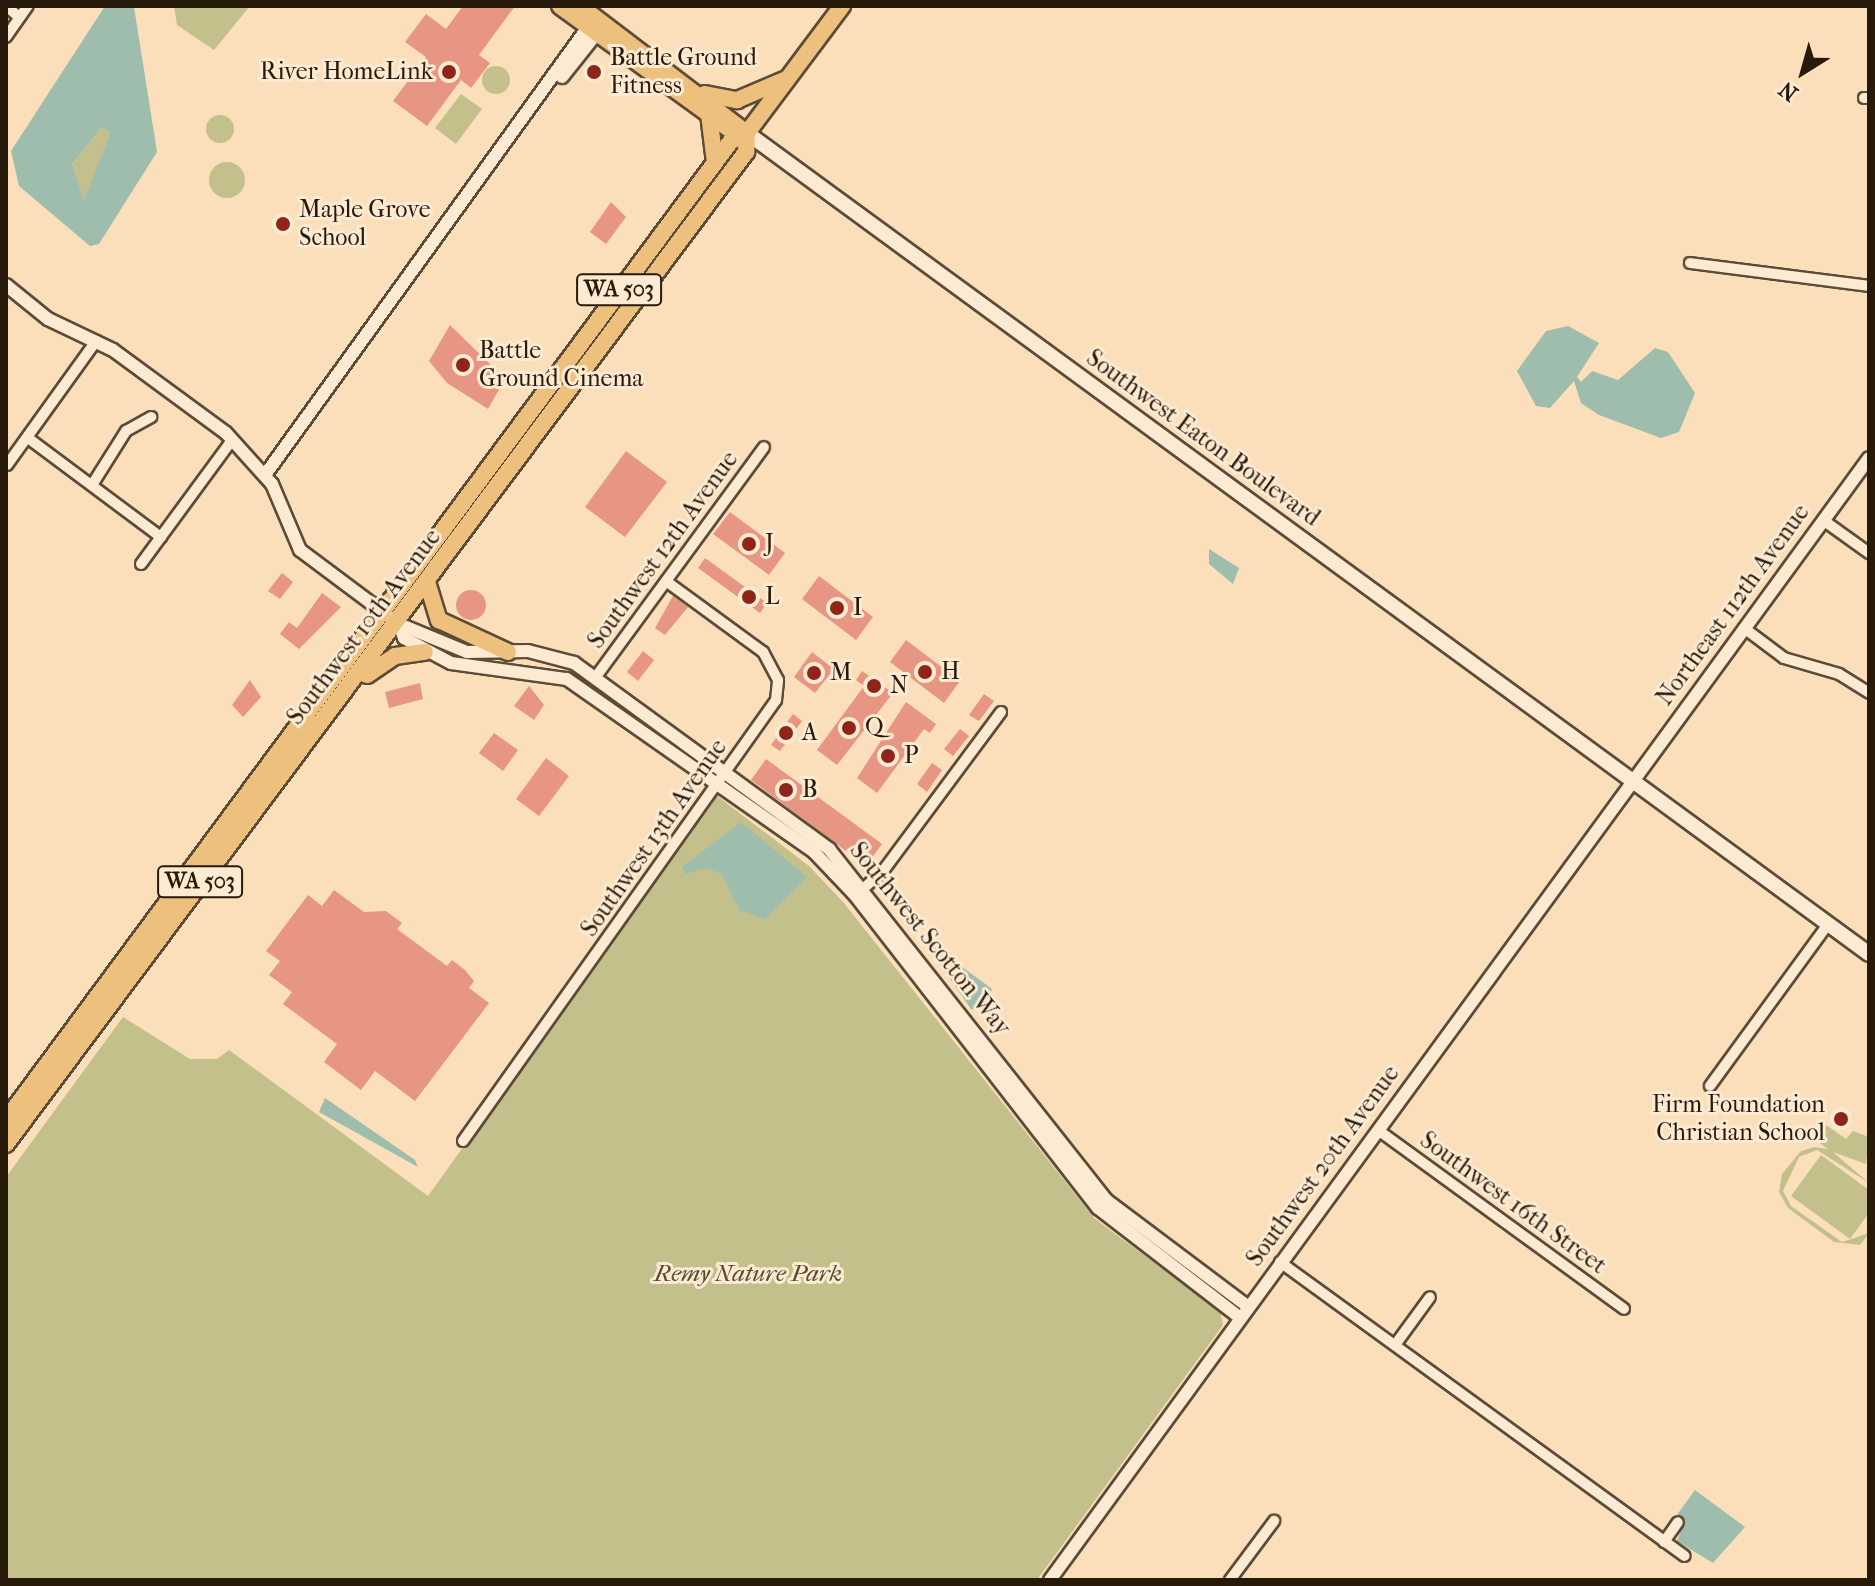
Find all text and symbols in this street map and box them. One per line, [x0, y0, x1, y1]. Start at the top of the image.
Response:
north arrow [1763, 32, 1843, 112]
place label: Battle Ground Fitness [610, 44, 757, 100]
place label: River HomeLink [260, 58, 433, 86]
marker: River HomeLink [440, 63, 458, 81]
marker: Battle Ground Fitness [585, 63, 603, 81]
text: N [1774, 76, 1803, 107]
place label: Maple Grove School [299, 196, 430, 252]
marker: Maple Grove School [274, 215, 292, 233]
road number: WA 503 [575, 272, 663, 308]
place label: Battle Ground Cinema [479, 337, 643, 393]
street label: Southwest Eaton Boulevard [1081, 344, 1325, 532]
marker: Battle Ground Cinema [454, 356, 472, 374]
street label: Southwest 12th Avenue [582, 446, 744, 654]
street label: Northeast 112th Avenue [1650, 499, 1816, 711]
street label: Southwest 10th Avenue [281, 523, 447, 731]
place label: J [765, 530, 774, 558]
marker: J [740, 535, 758, 553]
place label: L [765, 583, 779, 611]
marker: L [740, 588, 758, 606]
place label: I [853, 594, 862, 622]
marker: I [828, 599, 846, 617]
place label: H [941, 658, 960, 686]
place label: M [830, 659, 852, 687]
marker: H [916, 663, 934, 681]
marker: M [805, 664, 823, 682]
place label: N [890, 672, 908, 700]
marker: N [865, 677, 883, 695]
place label: Q [865, 714, 884, 742]
place label: A [802, 719, 818, 747]
marker: Q [840, 719, 858, 737]
marker: A [777, 724, 795, 742]
street label: Southwest 13th Avenue [575, 734, 733, 942]
place label: P [904, 742, 918, 770]
marker: P [879, 747, 897, 765]
place label: B [802, 776, 818, 804]
marker: B [777, 781, 795, 799]
street label: Southwest Scotton Way [843, 837, 1017, 1041]
road number: WA 503 [156, 864, 244, 900]
street label: Southwest 20th Avenue [1240, 1060, 1406, 1272]
place label: Firm Foundation Christian School [1652, 1091, 1825, 1147]
marker: Firm Foundation Christian School [1832, 1110, 1850, 1128]
street label: Southwest 16th Street [1414, 1126, 1612, 1280]
park label: Remy Nature Park [654, 1260, 842, 1288]

